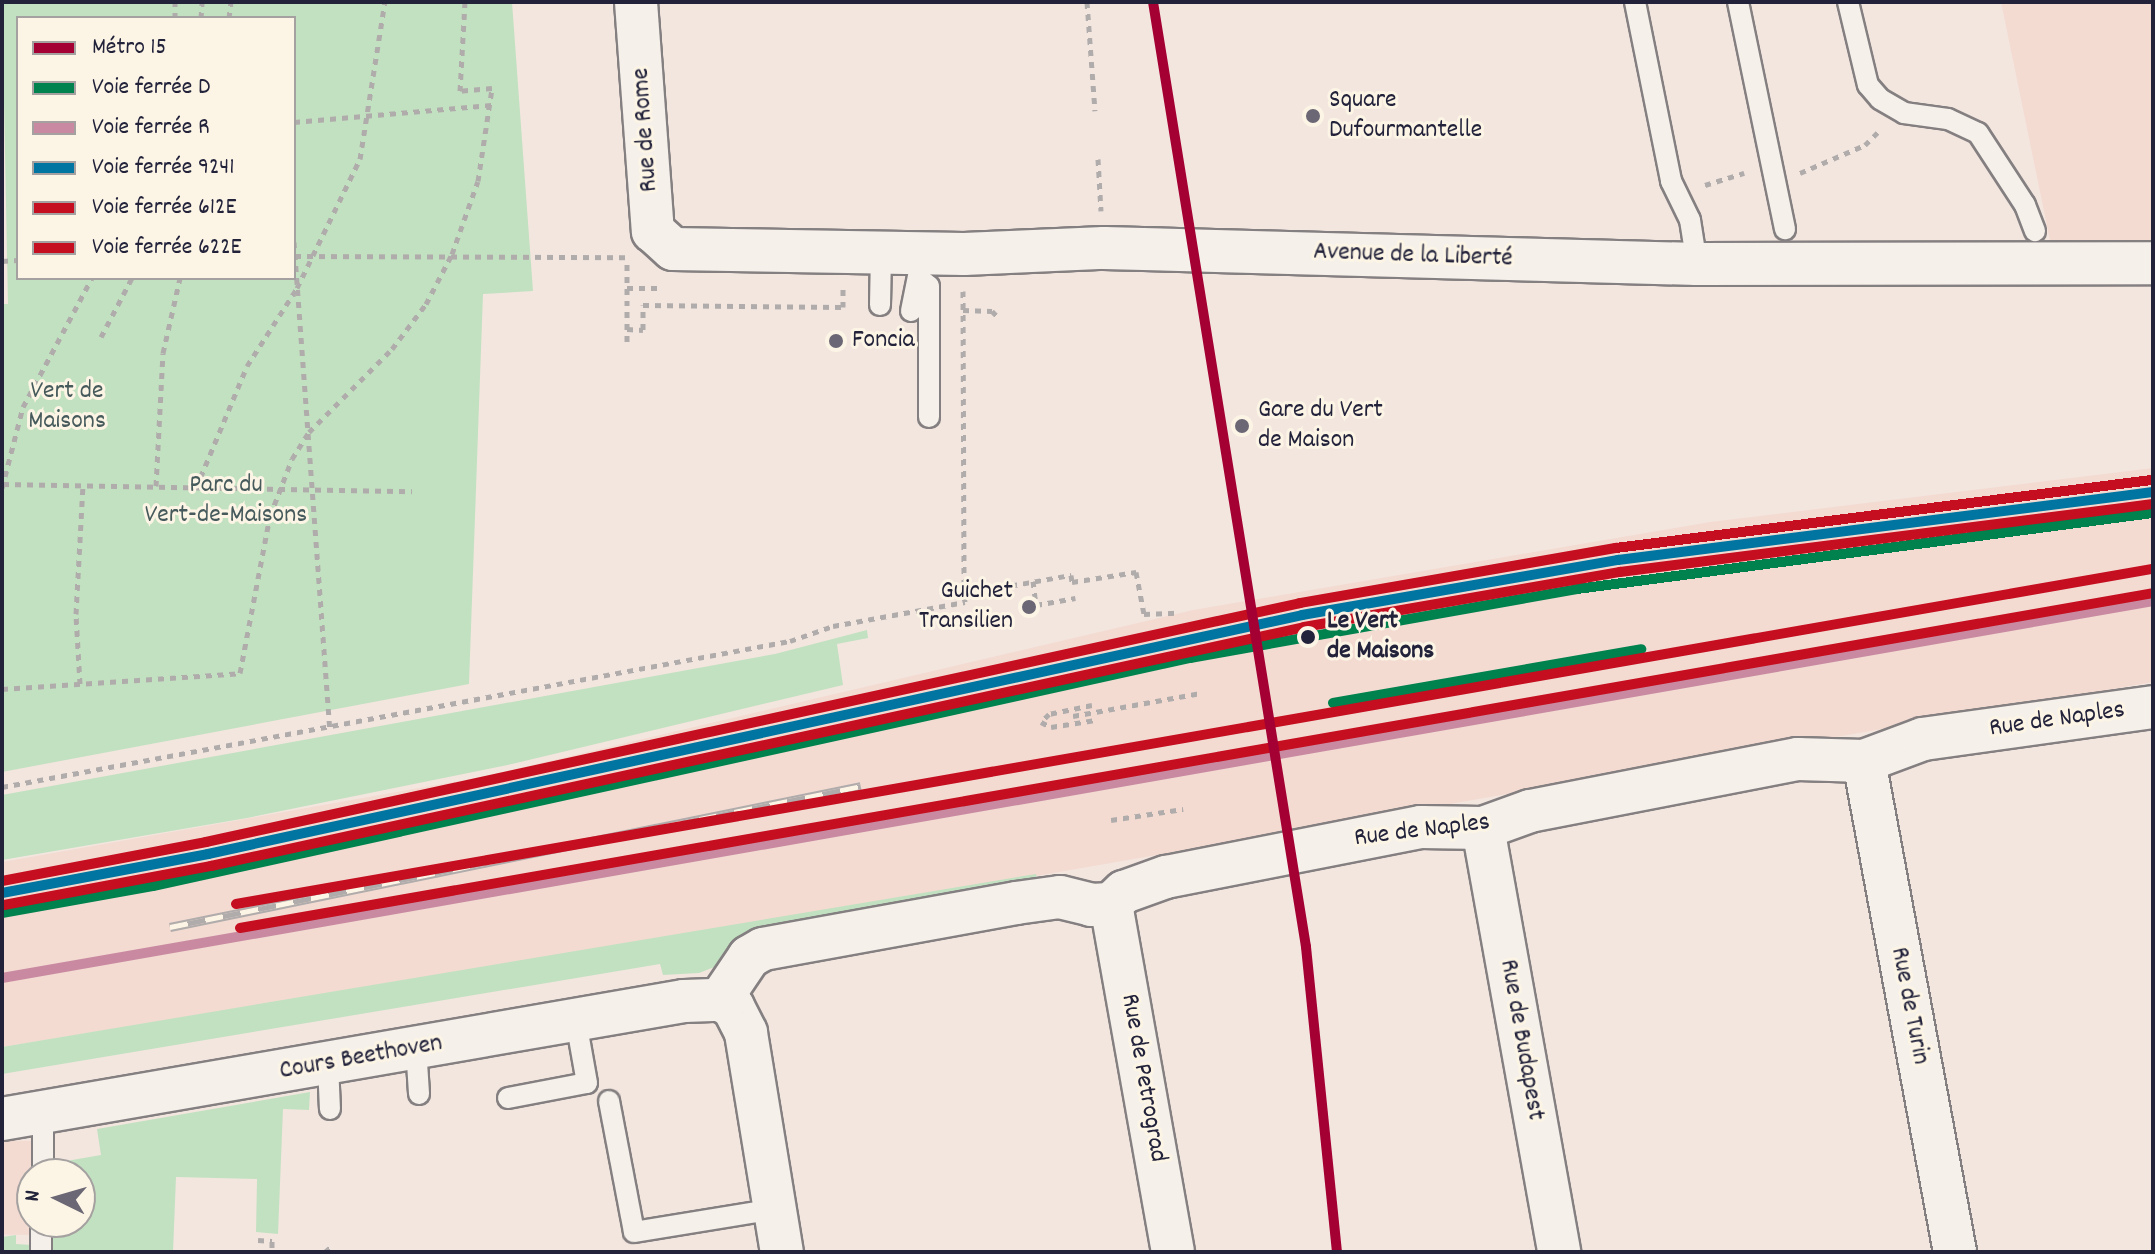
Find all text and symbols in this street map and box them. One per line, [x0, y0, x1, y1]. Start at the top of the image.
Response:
legend [16, 16, 296, 280]
text: Métro 15 [92, 31, 167, 65]
street label: Rue de Rome [626, 67, 666, 193]
text: Voie ferrée D [92, 71, 210, 105]
place label: Square Dufourmantelle [1329, 85, 1482, 146]
marker: Square Dufourmantelle [1304, 107, 1322, 125]
text: Voie ferrée R [92, 111, 210, 145]
text: Voie ferrée 9241 [92, 151, 235, 185]
text: Voie ferrée 612E [92, 191, 236, 225]
text: Voie ferrée 622E [92, 231, 242, 265]
street label: Avenue de la Liberté [1313, 237, 1513, 275]
place label: Foncia [852, 325, 915, 357]
marker: Foncia [827, 332, 845, 350]
park label: Vert de Maisons [28, 376, 106, 438]
place label: Gare du Vert de Maison [1258, 395, 1383, 456]
marker: Gare du Vert de Maison [1233, 417, 1251, 435]
park label: Parc du Vert-de-Maisons [145, 470, 307, 532]
place label: Guichet Transilien [919, 576, 1013, 638]
marker: Guichet Transilien [1020, 598, 1038, 616]
place label: Le Vert de Maisons [1327, 606, 1434, 668]
marker: Le Vert de Maisons [1296, 625, 1320, 649]
street label: Rue de Naples [1987, 695, 2127, 745]
street label: Rue de Naples [1352, 807, 1492, 855]
street label: Rue de Turin [1882, 945, 1936, 1067]
street label: Rue de Budapest [1492, 957, 1550, 1123]
street label: Rue de Petrograd [1113, 991, 1173, 1165]
street label: Cours Beethoven [277, 1028, 445, 1088]
north arrow [16, 1158, 96, 1238]
text: N [18, 1189, 50, 1203]

